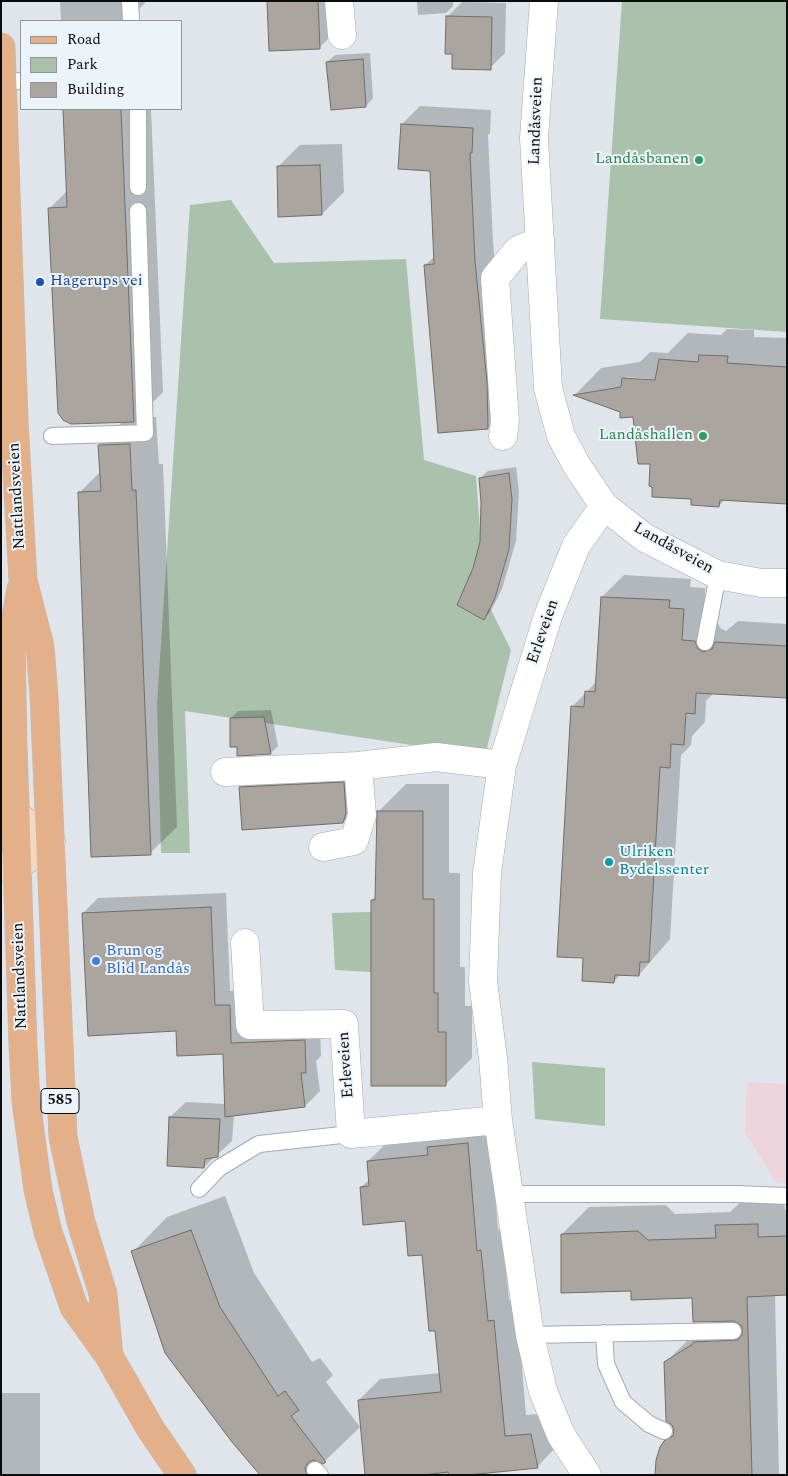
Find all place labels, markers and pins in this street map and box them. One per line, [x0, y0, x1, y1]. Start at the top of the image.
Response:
place label: Landåsbanen [595, 150, 689, 170]
marker: Landåsbanen [693, 154, 705, 166]
place label: Hagerups vei [50, 272, 143, 292]
marker: Hagerups vei [34, 276, 46, 288]
place label: Landåshallen [599, 426, 693, 446]
marker: Landåshallen [697, 430, 709, 442]
place label: Ulriken Bydelssenter [619, 843, 709, 881]
marker: Ulriken Bydelssenter [603, 856, 615, 868]
place label: Brun og Blid Landås [106, 942, 190, 980]
marker: Brun og Blid Landås [90, 955, 102, 967]

